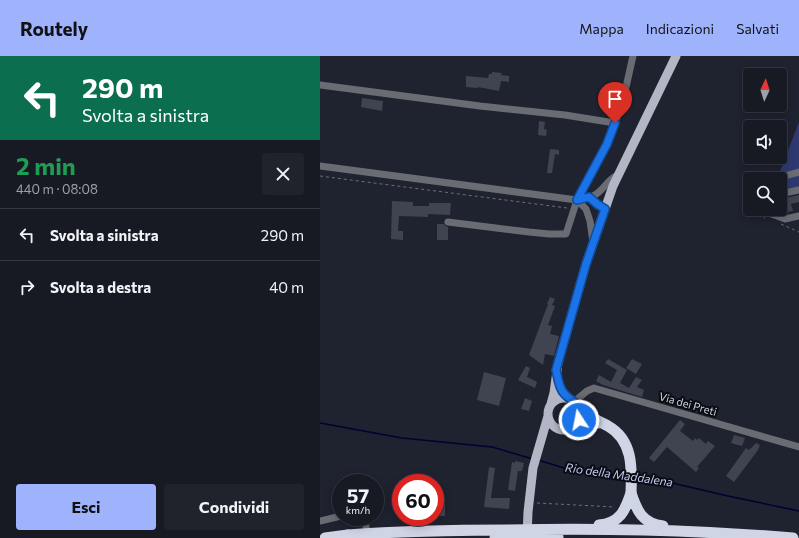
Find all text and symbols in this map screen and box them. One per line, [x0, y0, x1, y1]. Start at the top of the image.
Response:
text: Routely [20, 17, 88, 40]
text: Mappa [579, 20, 624, 37]
text: Indicazioni [646, 20, 714, 37]
text: Salvati [736, 20, 779, 37]
north arrow [743, 68, 787, 112]
map controls [743, 68, 787, 216]
text: 290 m [82, 70, 163, 104]
icon: left [16, 72, 68, 124]
pin [598, 82, 632, 123]
icon: arrive [604, 88, 626, 110]
text: Svolta a sinistra [82, 104, 209, 126]
button: sound [743, 120, 787, 164]
text: 2 min [16, 151, 76, 180]
button: close [262, 153, 304, 195]
button: search [743, 172, 787, 216]
text: 440 m · 08:08 [16, 181, 98, 197]
icon: left [16, 224, 38, 246]
text: Svolta a sinistra [50, 226, 159, 244]
text: 290 m [261, 226, 304, 244]
icon: right [16, 276, 38, 298]
text: Svolta a destra [50, 278, 151, 296]
text: 40 m [269, 278, 304, 296]
street label: Via dei Preti [658, 389, 719, 418]
position arrow [558, 399, 600, 441]
water label: Rio della Maddalena [564, 460, 674, 489]
speed limit sign: 60 [392, 474, 444, 526]
text: 57 [347, 483, 369, 507]
button: Esci [16, 484, 156, 530]
button: Condividi [164, 484, 304, 530]
text: km/h [346, 504, 370, 516]

